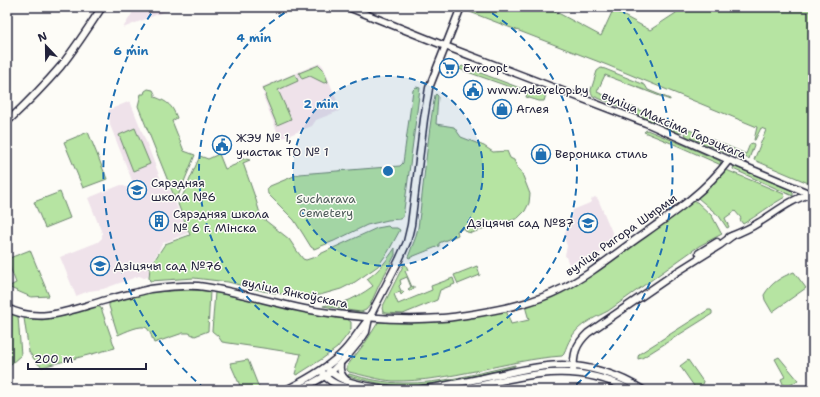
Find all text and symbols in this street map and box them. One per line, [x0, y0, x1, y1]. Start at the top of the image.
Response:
north arrow [26, 26, 66, 66]
text: N [36, 28, 50, 46]
text: 4 min [237, 30, 272, 46]
text: 6 min [114, 43, 149, 59]
supermarket icon: Evroopt [438, 57, 460, 79]
place label: Evroopt [463, 60, 508, 76]
public building icon: www.4develop.by [462, 79, 484, 101]
place label: www.4develop.by [487, 82, 589, 98]
street label: вуліца Максіма Гарэцкага [599, 87, 749, 163]
text: 2 min [304, 96, 339, 112]
shop icon: Аглея [491, 98, 513, 120]
place label: Аглея [516, 101, 549, 117]
place label: ЖЭУ № 1, участак ТО № 1 [236, 130, 329, 160]
public building icon: ЖЭУ № 1, участак ТО № 1 [211, 134, 233, 156]
shop icon: Вероника стиль [530, 143, 552, 165]
place label: Вероника стиль [555, 146, 648, 162]
centre of rings [381, 164, 395, 178]
place label: Сярэдняя школа №6 [151, 175, 216, 205]
school or university icon: Сярэдняя школа №6 [126, 179, 148, 201]
street label: вуліца Рыгора Шырмы [562, 190, 680, 280]
park label: Sucharava Cemetery [296, 191, 356, 221]
place label: Сярэдняя школа № 6 г. Мінска [173, 206, 270, 236]
building icon: Сярэдняя школа № 6 г. Мінска [148, 210, 170, 232]
school or university icon: Дзіцячы сад №87 [577, 212, 599, 234]
place label: Дзіцячы сад №87 [467, 215, 574, 231]
school or university icon: Дзіцячы сад №76 [89, 255, 111, 277]
place label: Дзіцячы сад №76 [114, 258, 222, 274]
street label: вуліца Янкоўскага [240, 274, 350, 312]
scale bar [28, 345, 146, 371]
text: 200 m [34, 351, 73, 367]

